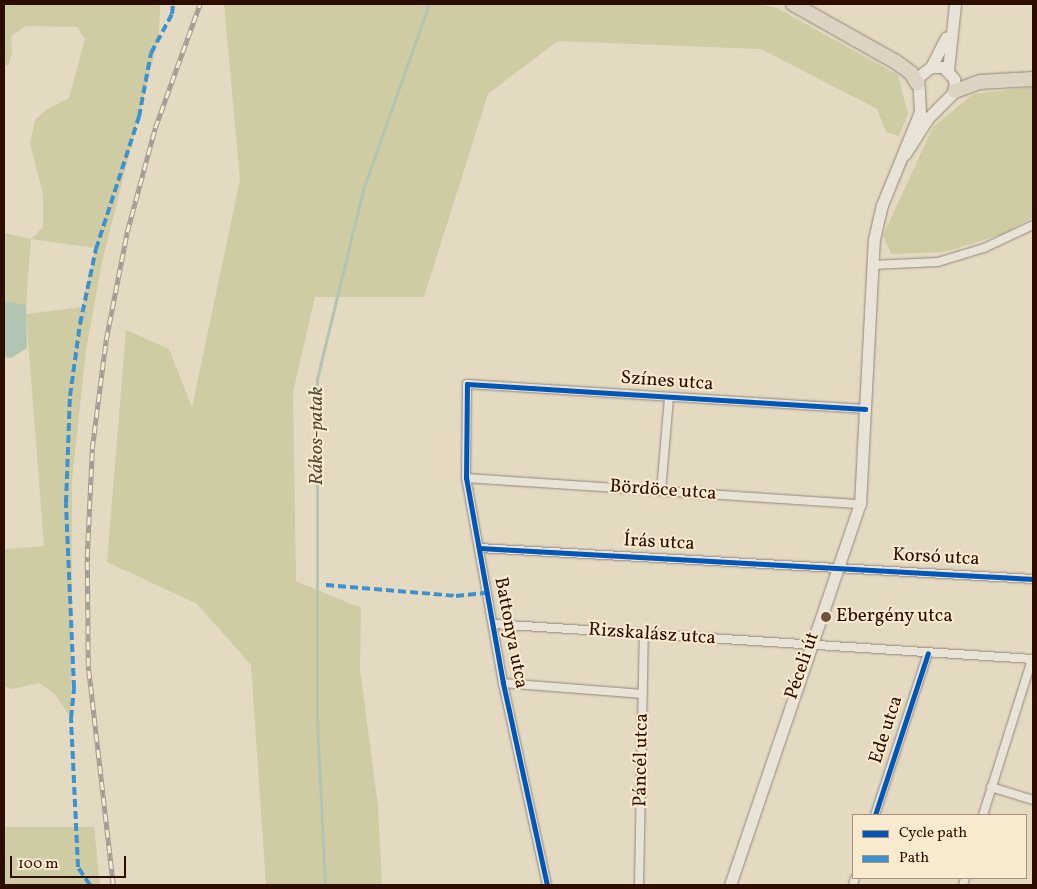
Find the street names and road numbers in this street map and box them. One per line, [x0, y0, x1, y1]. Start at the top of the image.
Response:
street label: Színes utca [620, 367, 714, 397]
street label: Bördöce utca [609, 476, 717, 506]
street label: Írás utca [623, 530, 695, 556]
street label: Korsó utca [892, 544, 980, 572]
street label: Battonya utca [488, 575, 532, 691]
street label: Rizskalász utca [587, 619, 717, 651]
street label: Péceli út [781, 629, 825, 703]
street label: Ede utca [865, 693, 909, 767]
street label: Páncél utca [630, 713, 654, 807]

